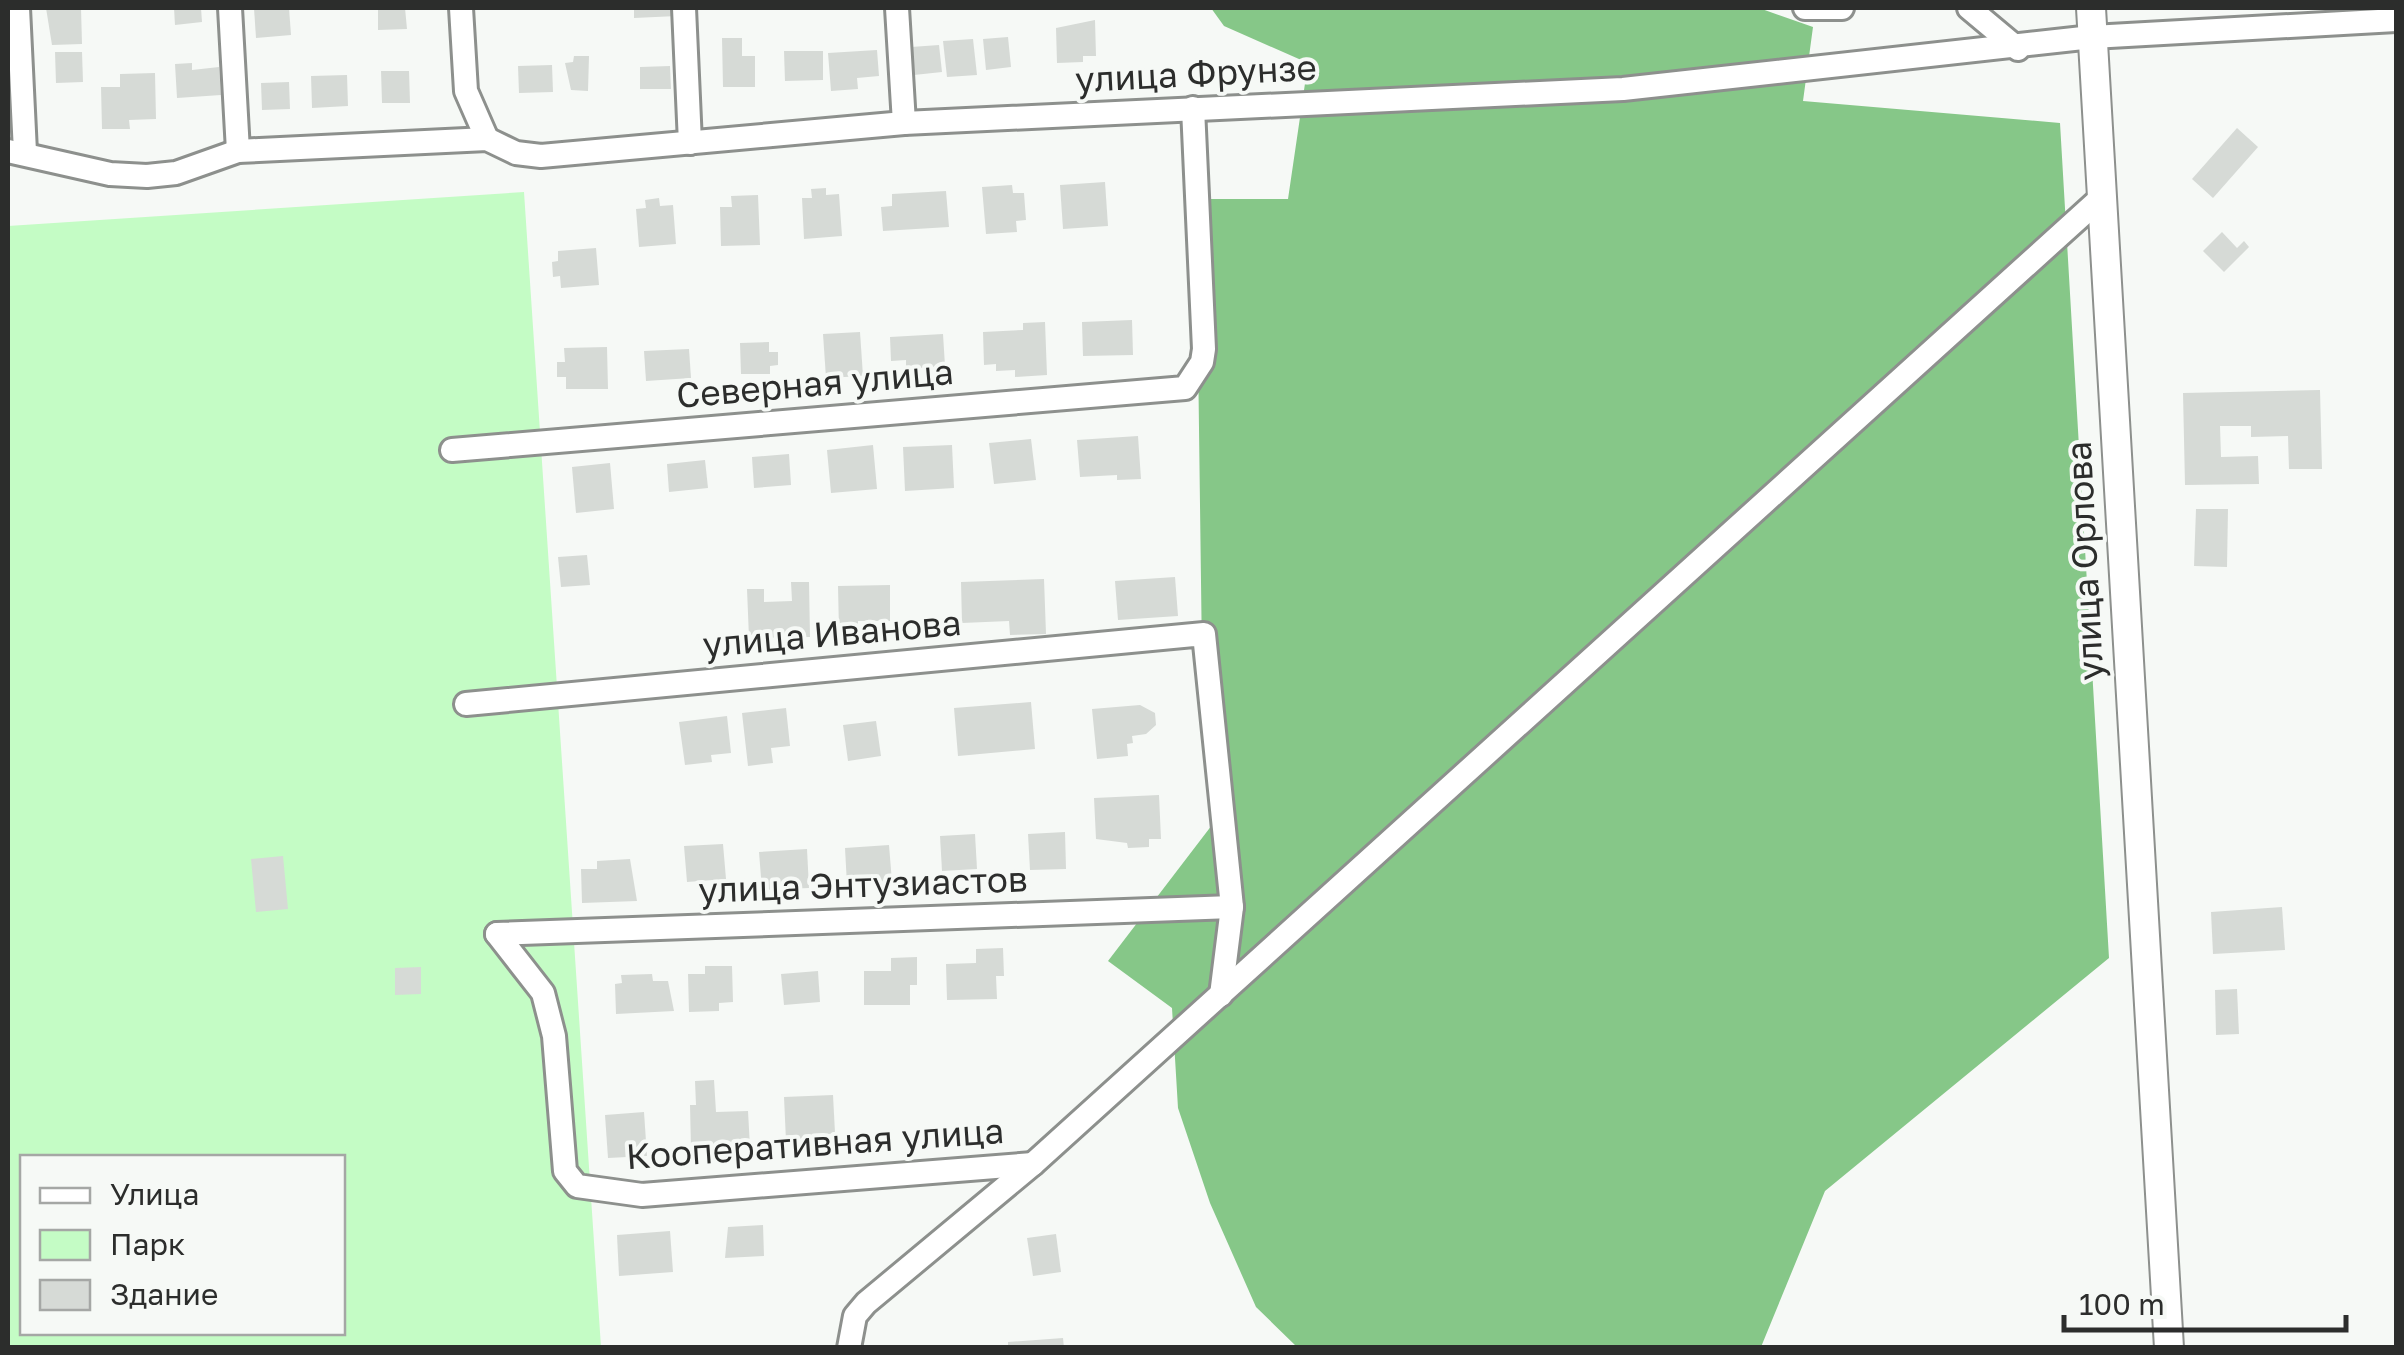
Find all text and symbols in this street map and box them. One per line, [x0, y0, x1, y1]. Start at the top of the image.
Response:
street label: улица Фрунзе [1074, 46, 1318, 100]
street label: Северная улица [675, 350, 955, 416]
street label: улица Орлова [2057, 440, 2111, 682]
street label: улица Иванова [701, 601, 963, 665]
street label: улица Энтузиастов [698, 857, 1028, 911]
street label: Кооперативная улица [625, 1109, 1005, 1177]
legend [20, 1155, 345, 1335]
text: Улица [110, 1176, 199, 1212]
text: Парк [110, 1226, 185, 1262]
scale bar [2064, 1270, 2346, 1332]
text: Здание [110, 1276, 218, 1312]
text: 100 m [2079, 1286, 2165, 1322]

